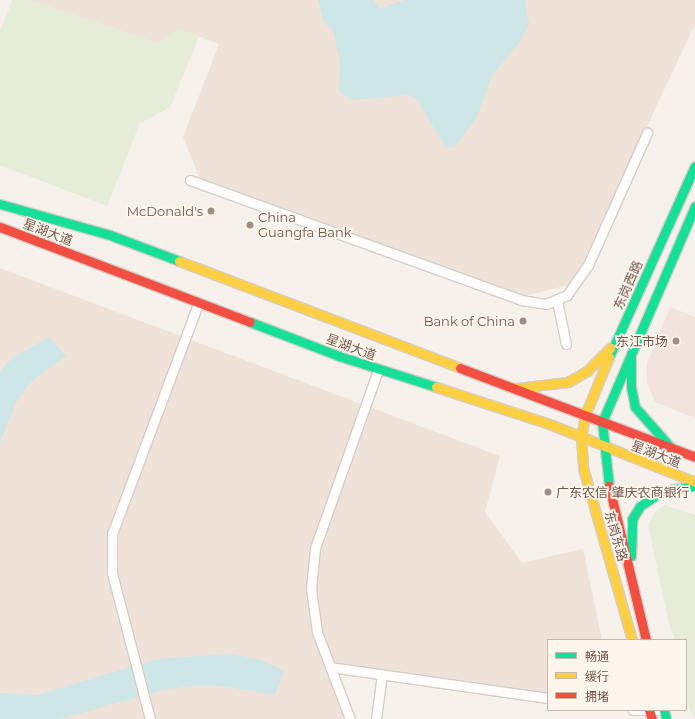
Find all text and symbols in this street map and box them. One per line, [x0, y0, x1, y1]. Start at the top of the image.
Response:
place label: McDonald's [127, 203, 203, 219]
marker: McDonald's [206, 206, 216, 216]
place label: China Guangfa Bank [258, 210, 352, 241]
street label: 星湖大道 [21, 215, 75, 249]
marker: China Guangfa Bank [245, 220, 255, 230]
street label: 东岗西路 [610, 258, 646, 312]
place label: Bank of China [424, 313, 515, 329]
marker: Bank of China [518, 316, 528, 326]
street label: 星湖大道 [324, 331, 378, 363]
place label: 东江市场 [616, 333, 668, 349]
marker: 东江市场 [671, 336, 681, 346]
street label: 星湖大道 [629, 437, 683, 471]
place label: 广东农信 肇庆农商银行 [556, 484, 689, 500]
marker: 广东农信 肇庆农商银行 [543, 487, 553, 497]
street label: 东岗东路 [601, 509, 631, 563]
legend [547, 639, 687, 711]
text: 畅通 [585, 649, 609, 664]
text: 缓行 [585, 669, 609, 684]
text: 拥堵 [585, 689, 609, 704]

